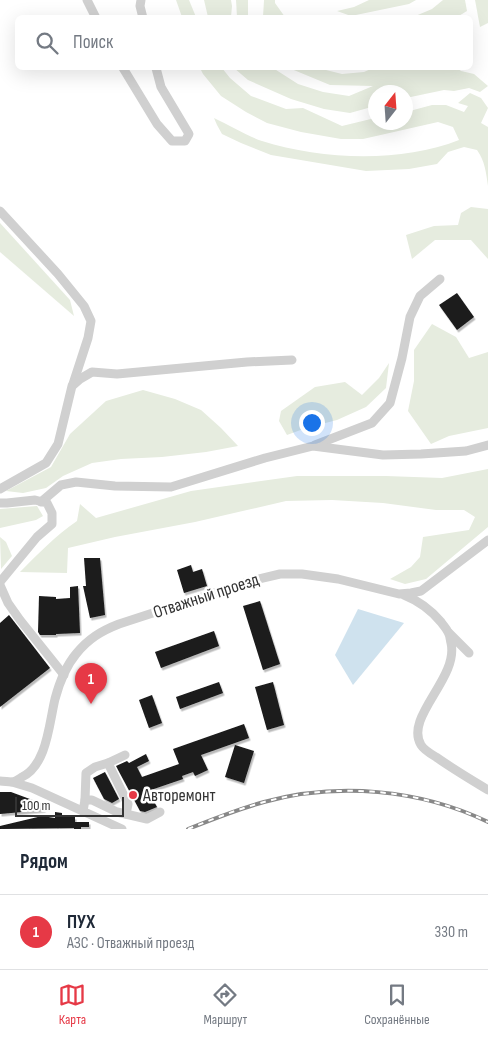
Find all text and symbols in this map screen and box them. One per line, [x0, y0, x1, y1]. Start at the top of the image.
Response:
search box [15, 15, 473, 70]
icon: search [33, 29, 61, 57]
text: Поиск [73, 31, 113, 54]
north arrow [368, 85, 413, 130]
your location [299, 410, 325, 436]
street label: Отважный проезд [151, 569, 262, 623]
pin: 1 [75, 663, 107, 704]
place label: Авторемонт [142, 785, 216, 806]
marker: Авторемонт [127, 789, 139, 801]
scale bar [15, 794, 124, 817]
text: 100 m [22, 797, 51, 814]
text: Рядом [20, 849, 68, 874]
text: ПУХ [67, 911, 95, 934]
text: 1 [33, 923, 39, 942]
text: 330 m [435, 923, 468, 942]
text: АЗС · Отважный проезд [67, 934, 194, 953]
tab: Карта [58, 981, 86, 1028]
tab: Маршрут [203, 981, 247, 1028]
tab: Сохранённые [364, 981, 430, 1028]

